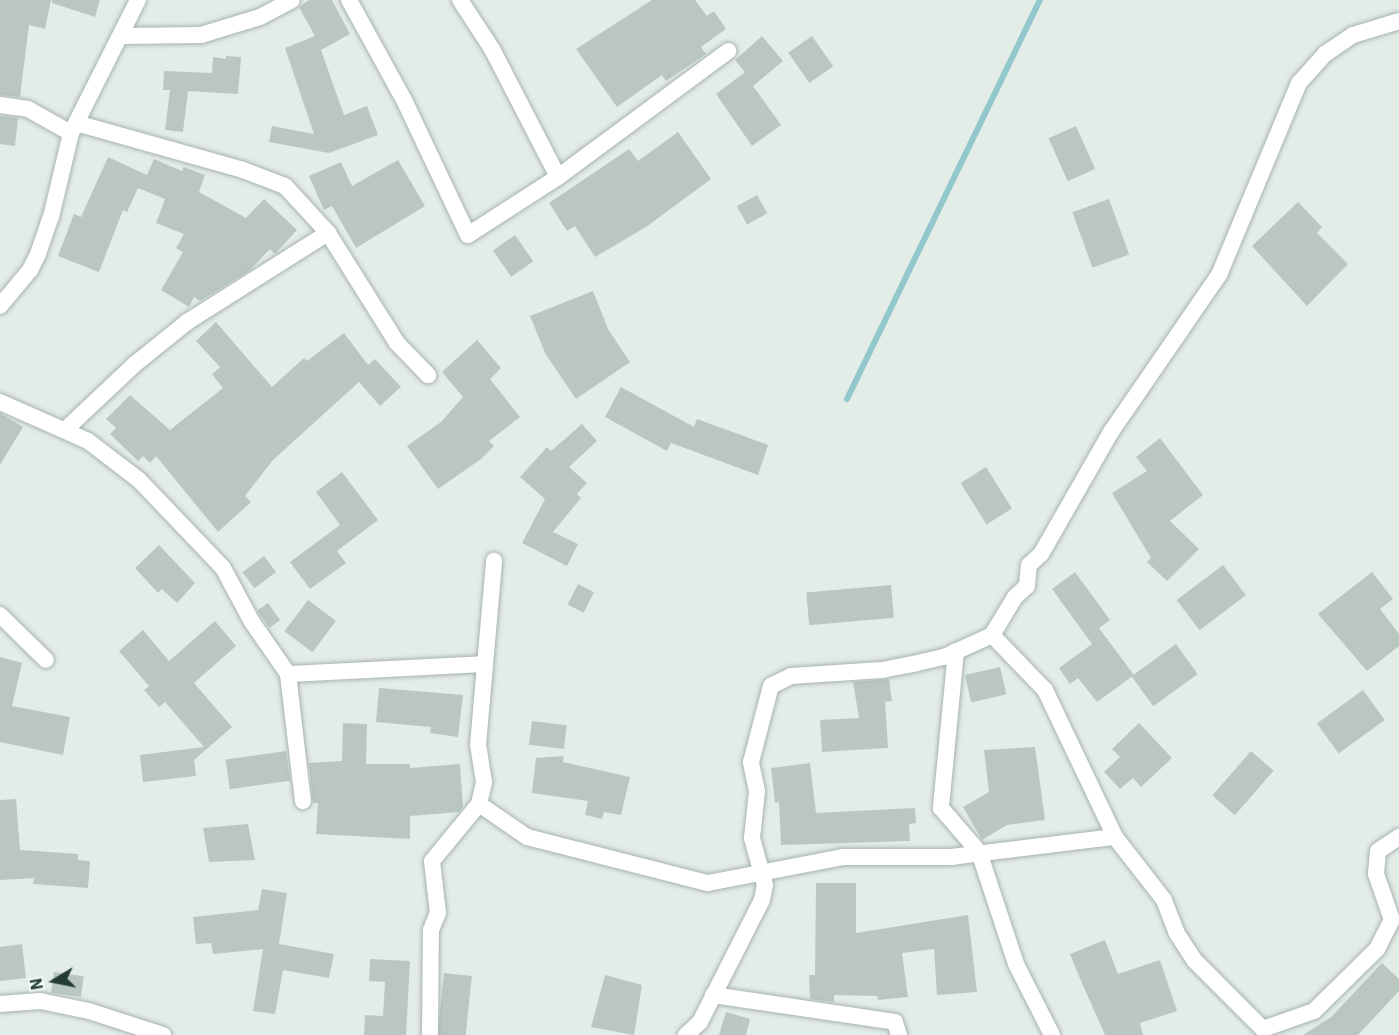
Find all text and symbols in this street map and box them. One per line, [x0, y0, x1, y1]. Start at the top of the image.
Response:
north arrow [24, 951, 84, 1011]
text: N [25, 977, 47, 992]

